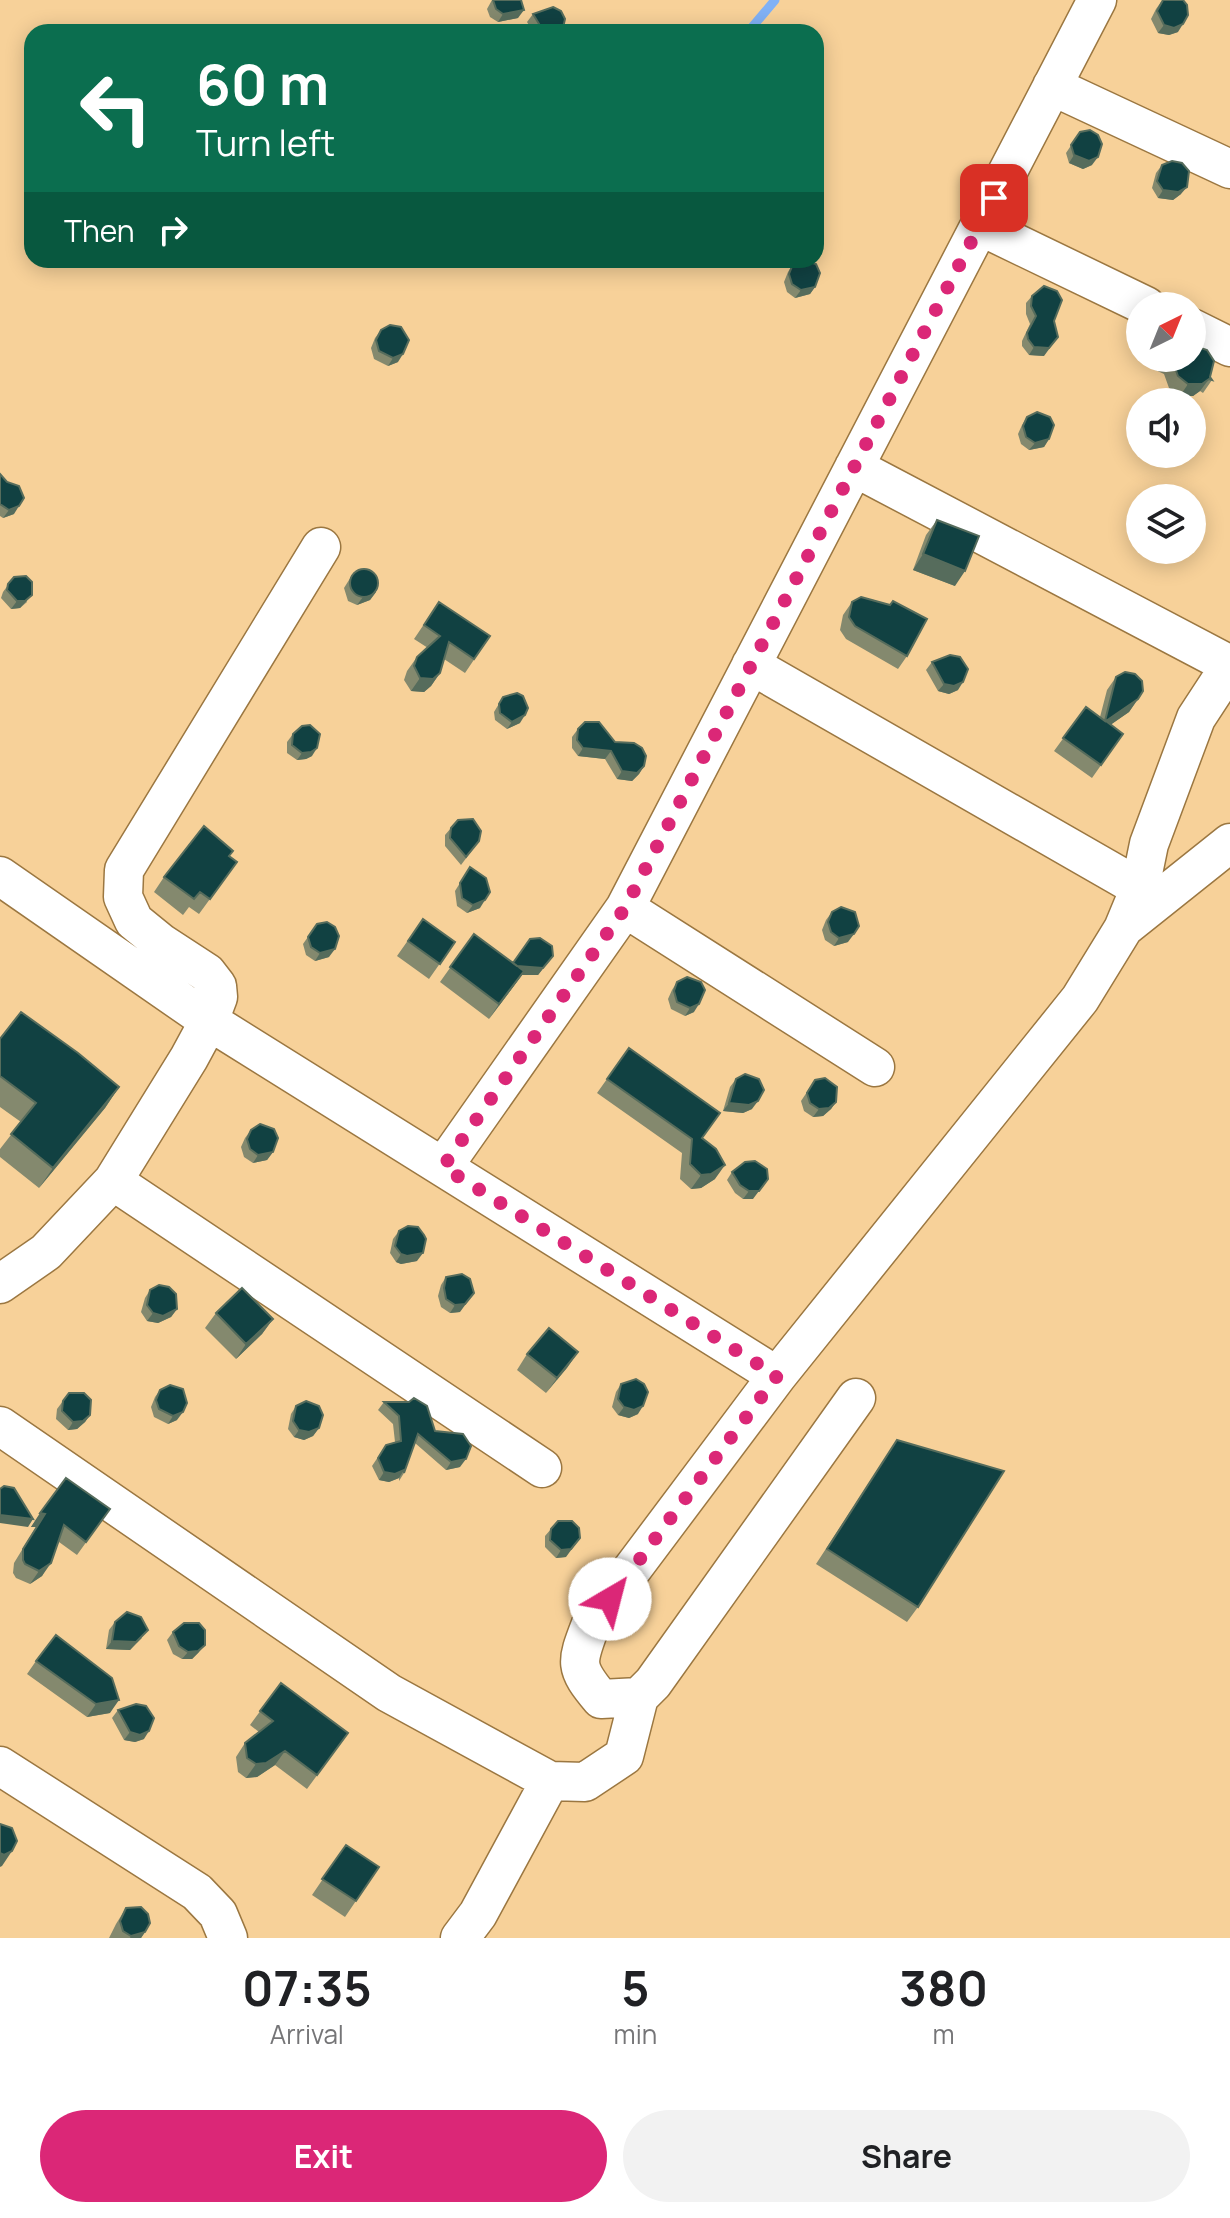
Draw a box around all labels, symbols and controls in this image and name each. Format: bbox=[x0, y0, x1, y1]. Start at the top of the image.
text: 60 m bbox=[196, 45, 329, 122]
icon: left bbox=[64, 56, 168, 160]
text: Turn left bbox=[196, 118, 335, 167]
pin bbox=[960, 164, 1028, 232]
icon: arrive bbox=[972, 176, 1016, 220]
icon: right bbox=[151, 208, 195, 252]
text: Then bbox=[64, 210, 135, 251]
north arrow bbox=[1126, 292, 1206, 372]
map controls bbox=[1126, 292, 1206, 564]
button: sound bbox=[1126, 388, 1206, 468]
button: layers bbox=[1126, 484, 1206, 564]
position arrow bbox=[568, 1557, 652, 1641]
text: 07:35 bbox=[242, 1955, 372, 2020]
text: 5 bbox=[621, 1955, 649, 2020]
text: 380 bbox=[899, 1955, 988, 2020]
text: Arrival bbox=[270, 2016, 344, 2052]
text: min bbox=[614, 2016, 657, 2052]
text: m bbox=[933, 2016, 955, 2052]
button: Exit bbox=[40, 2110, 607, 2202]
button: Share bbox=[623, 2110, 1190, 2202]

